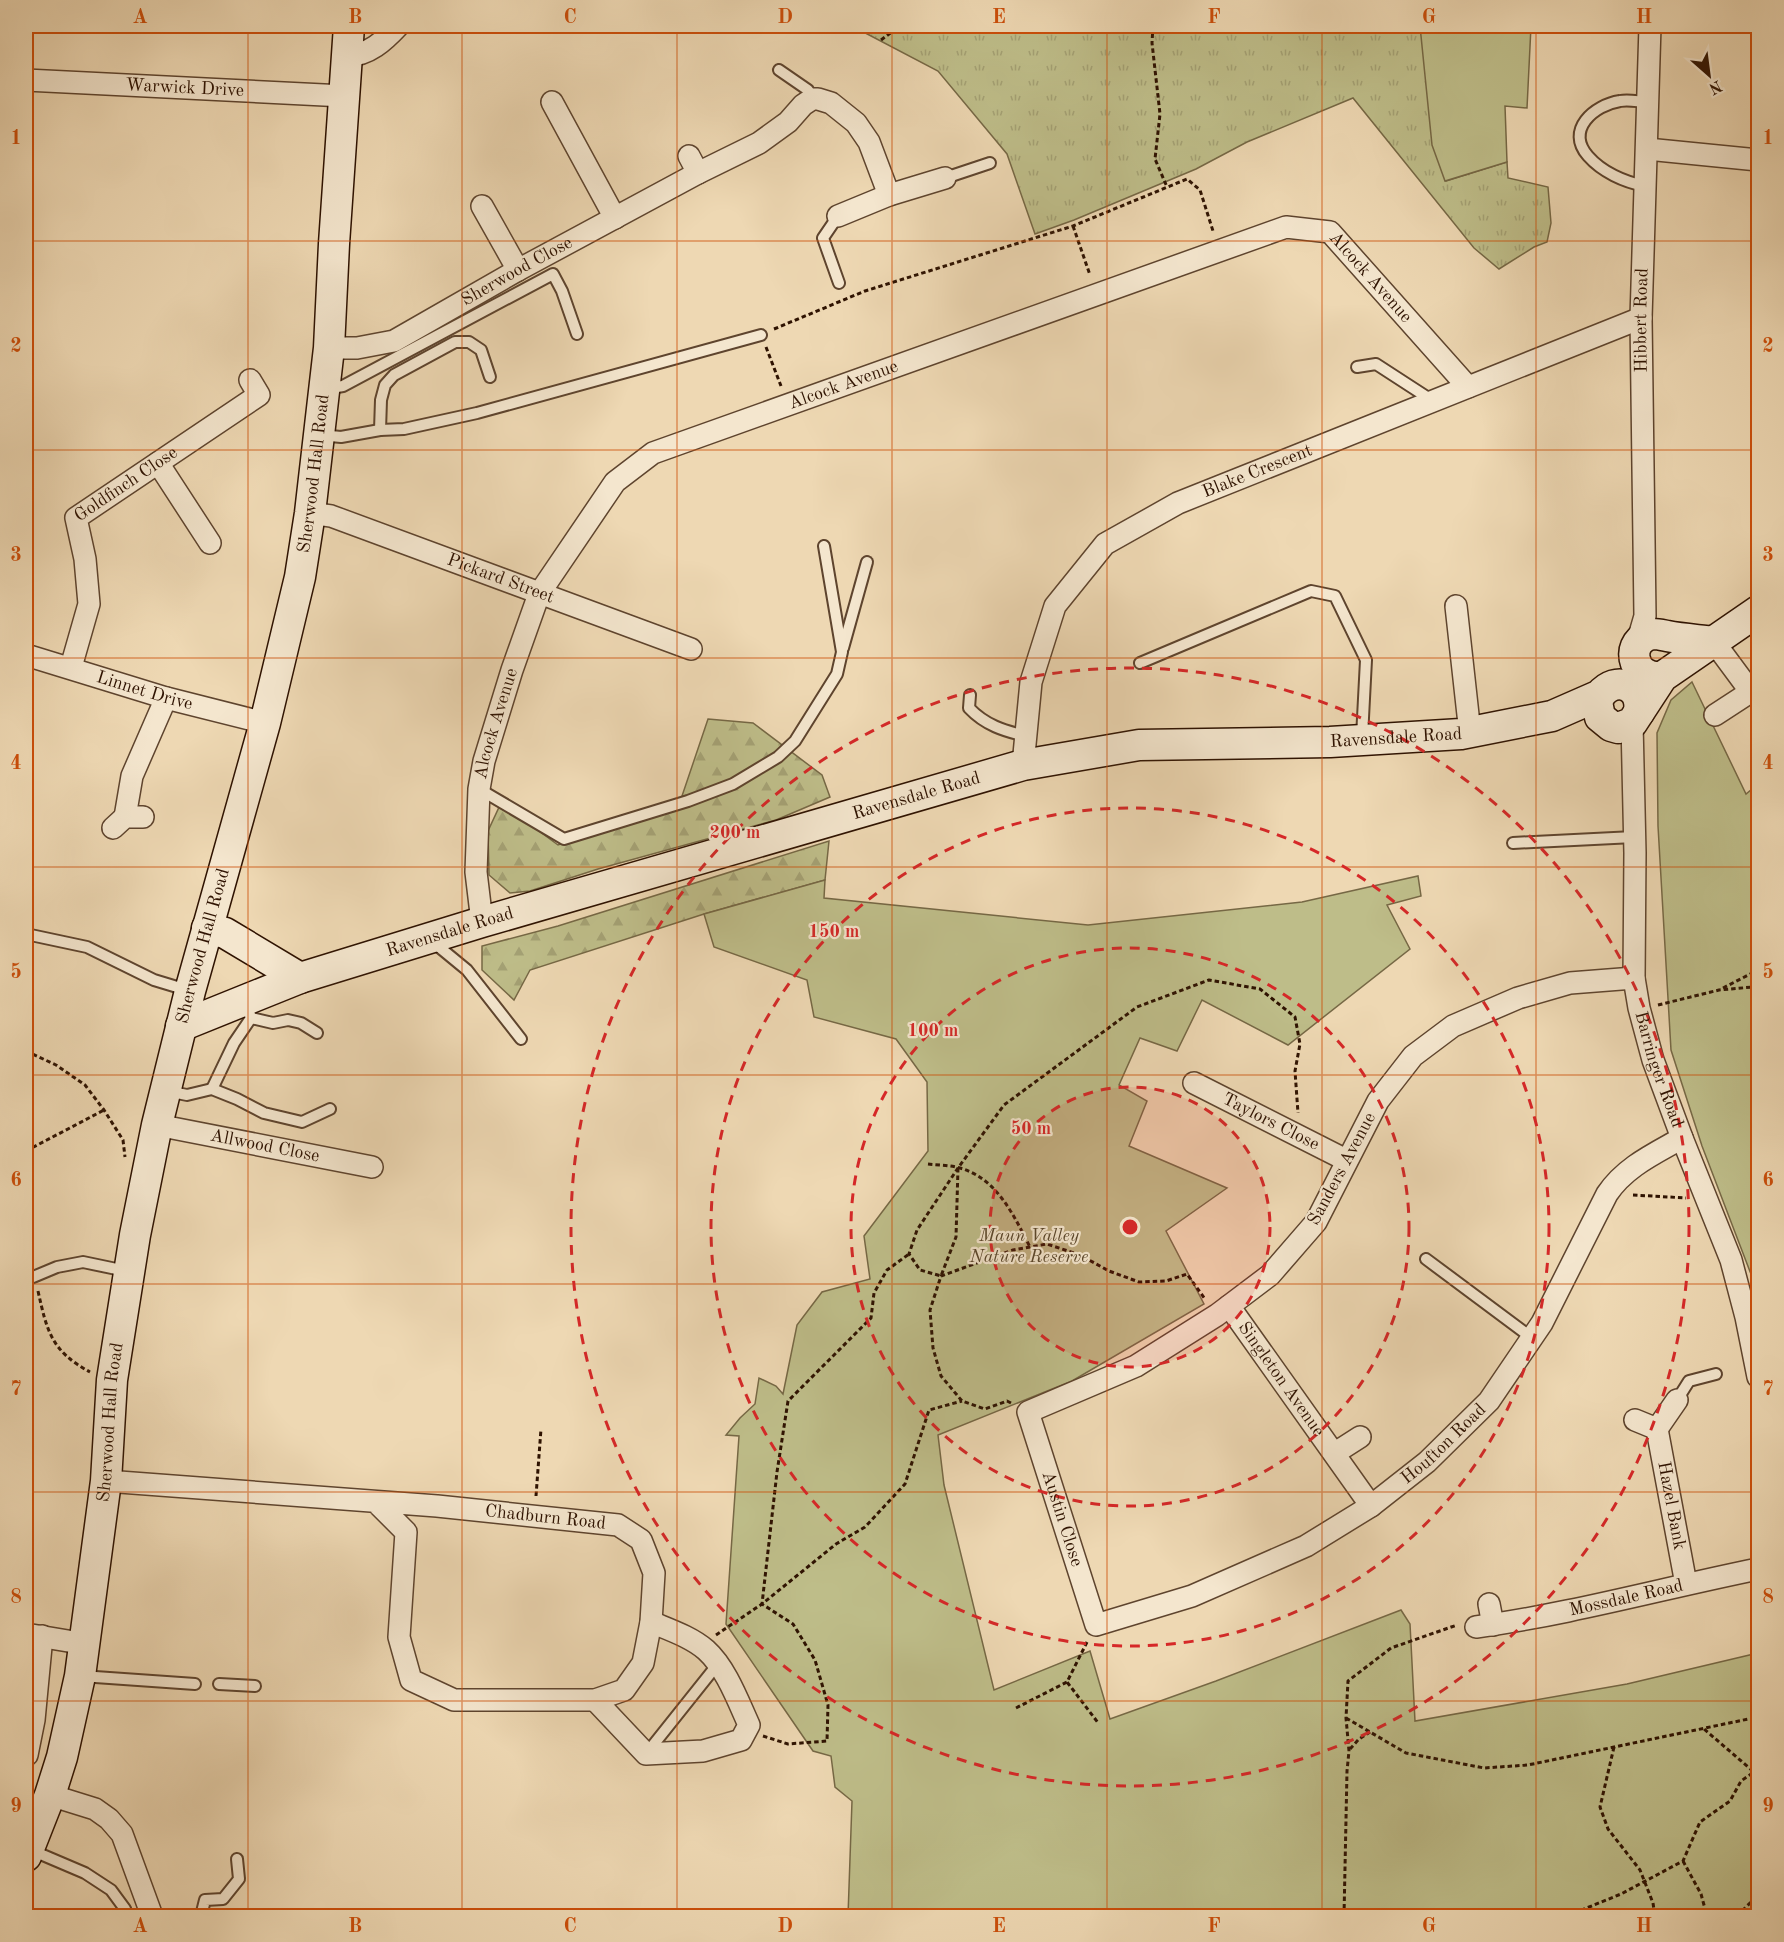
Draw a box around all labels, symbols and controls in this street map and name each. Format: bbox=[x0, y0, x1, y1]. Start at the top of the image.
text: A bbox=[132, 8, 148, 28]
text: B bbox=[348, 8, 362, 28]
text: C bbox=[563, 8, 577, 28]
text: D bbox=[777, 8, 793, 28]
text: E bbox=[992, 8, 1006, 28]
text: F bbox=[1207, 8, 1221, 28]
text: G bbox=[1422, 8, 1436, 28]
text: H bbox=[1636, 8, 1652, 28]
north arrow bbox=[1679, 45, 1739, 105]
street label: Warwick Drive bbox=[125, 76, 244, 100]
text: N bbox=[1705, 77, 1724, 97]
text: 1 bbox=[10, 129, 22, 149]
text: 1 bbox=[1762, 129, 1774, 149]
street label: Alcock Avenue bbox=[1325, 228, 1415, 326]
street label: Sherwood Close bbox=[458, 233, 576, 309]
street label: Hibbert Road bbox=[1632, 268, 1652, 373]
text: 2 bbox=[10, 337, 22, 357]
text: 2 bbox=[1762, 337, 1774, 357]
street label: Alcock Avenue bbox=[786, 357, 901, 413]
street label: Sherwood Hall Road bbox=[295, 393, 333, 554]
street label: Blake Crescent bbox=[1200, 441, 1315, 501]
street label: Goldfinch Close bbox=[71, 443, 181, 525]
text: 3 bbox=[10, 546, 22, 566]
text: 3 bbox=[1762, 546, 1774, 566]
street label: Pickard Street bbox=[445, 551, 557, 607]
street label: Alcock Avenue bbox=[472, 666, 521, 781]
street label: Linnet Drive bbox=[94, 668, 195, 713]
street label: Ravensdale Road bbox=[1329, 725, 1463, 751]
text: 4 bbox=[10, 754, 22, 774]
text: 4 bbox=[1762, 754, 1774, 774]
street label: Ravensdale Road bbox=[850, 769, 982, 823]
text: 200 m bbox=[710, 824, 760, 842]
street label: Sherwood Hall Road bbox=[173, 866, 233, 1026]
street label: Ravensdale Road bbox=[384, 904, 516, 960]
text: 150 m bbox=[809, 923, 859, 941]
text: 5 bbox=[10, 962, 22, 983]
text: 5 bbox=[1762, 962, 1774, 983]
street label: Barringer Road bbox=[1631, 1009, 1686, 1130]
text: 100 m bbox=[908, 1022, 958, 1040]
street label: Taylors Close bbox=[1219, 1090, 1322, 1154]
street label: Sanders Avenue bbox=[1305, 1110, 1379, 1228]
text: 50 m bbox=[1011, 1120, 1051, 1138]
street label: Allwood Close bbox=[209, 1127, 321, 1166]
text: 6 bbox=[10, 1171, 22, 1191]
text: 6 bbox=[1762, 1171, 1774, 1191]
centre of rings bbox=[1120, 1217, 1140, 1237]
park label: Maun Valley Nature Reserve bbox=[969, 1227, 1088, 1266]
street label: Singleton Avenue bbox=[1234, 1319, 1328, 1440]
street label: Sherwood Hall Road bbox=[94, 1341, 127, 1503]
text: 7 bbox=[10, 1380, 22, 1400]
text: 7 bbox=[1762, 1380, 1774, 1400]
street label: Houfton Road bbox=[1398, 1400, 1489, 1488]
street label: Hazel Bank bbox=[1654, 1460, 1688, 1551]
street label: Austin Close bbox=[1038, 1469, 1086, 1569]
street label: Chadburn Road bbox=[484, 1502, 607, 1533]
street label: Mossdale Road bbox=[1568, 1577, 1685, 1619]
text: 8 bbox=[10, 1588, 22, 1608]
text: 8 bbox=[1762, 1588, 1774, 1608]
text: 9 bbox=[10, 1797, 22, 1817]
text: 9 bbox=[1762, 1797, 1774, 1817]
text: A bbox=[132, 1917, 148, 1937]
text: B bbox=[348, 1917, 362, 1937]
text: C bbox=[563, 1917, 577, 1937]
text: D bbox=[777, 1917, 793, 1937]
text: E bbox=[992, 1917, 1006, 1937]
text: F bbox=[1207, 1917, 1221, 1937]
text: G bbox=[1422, 1917, 1436, 1937]
text: H bbox=[1636, 1917, 1652, 1937]

